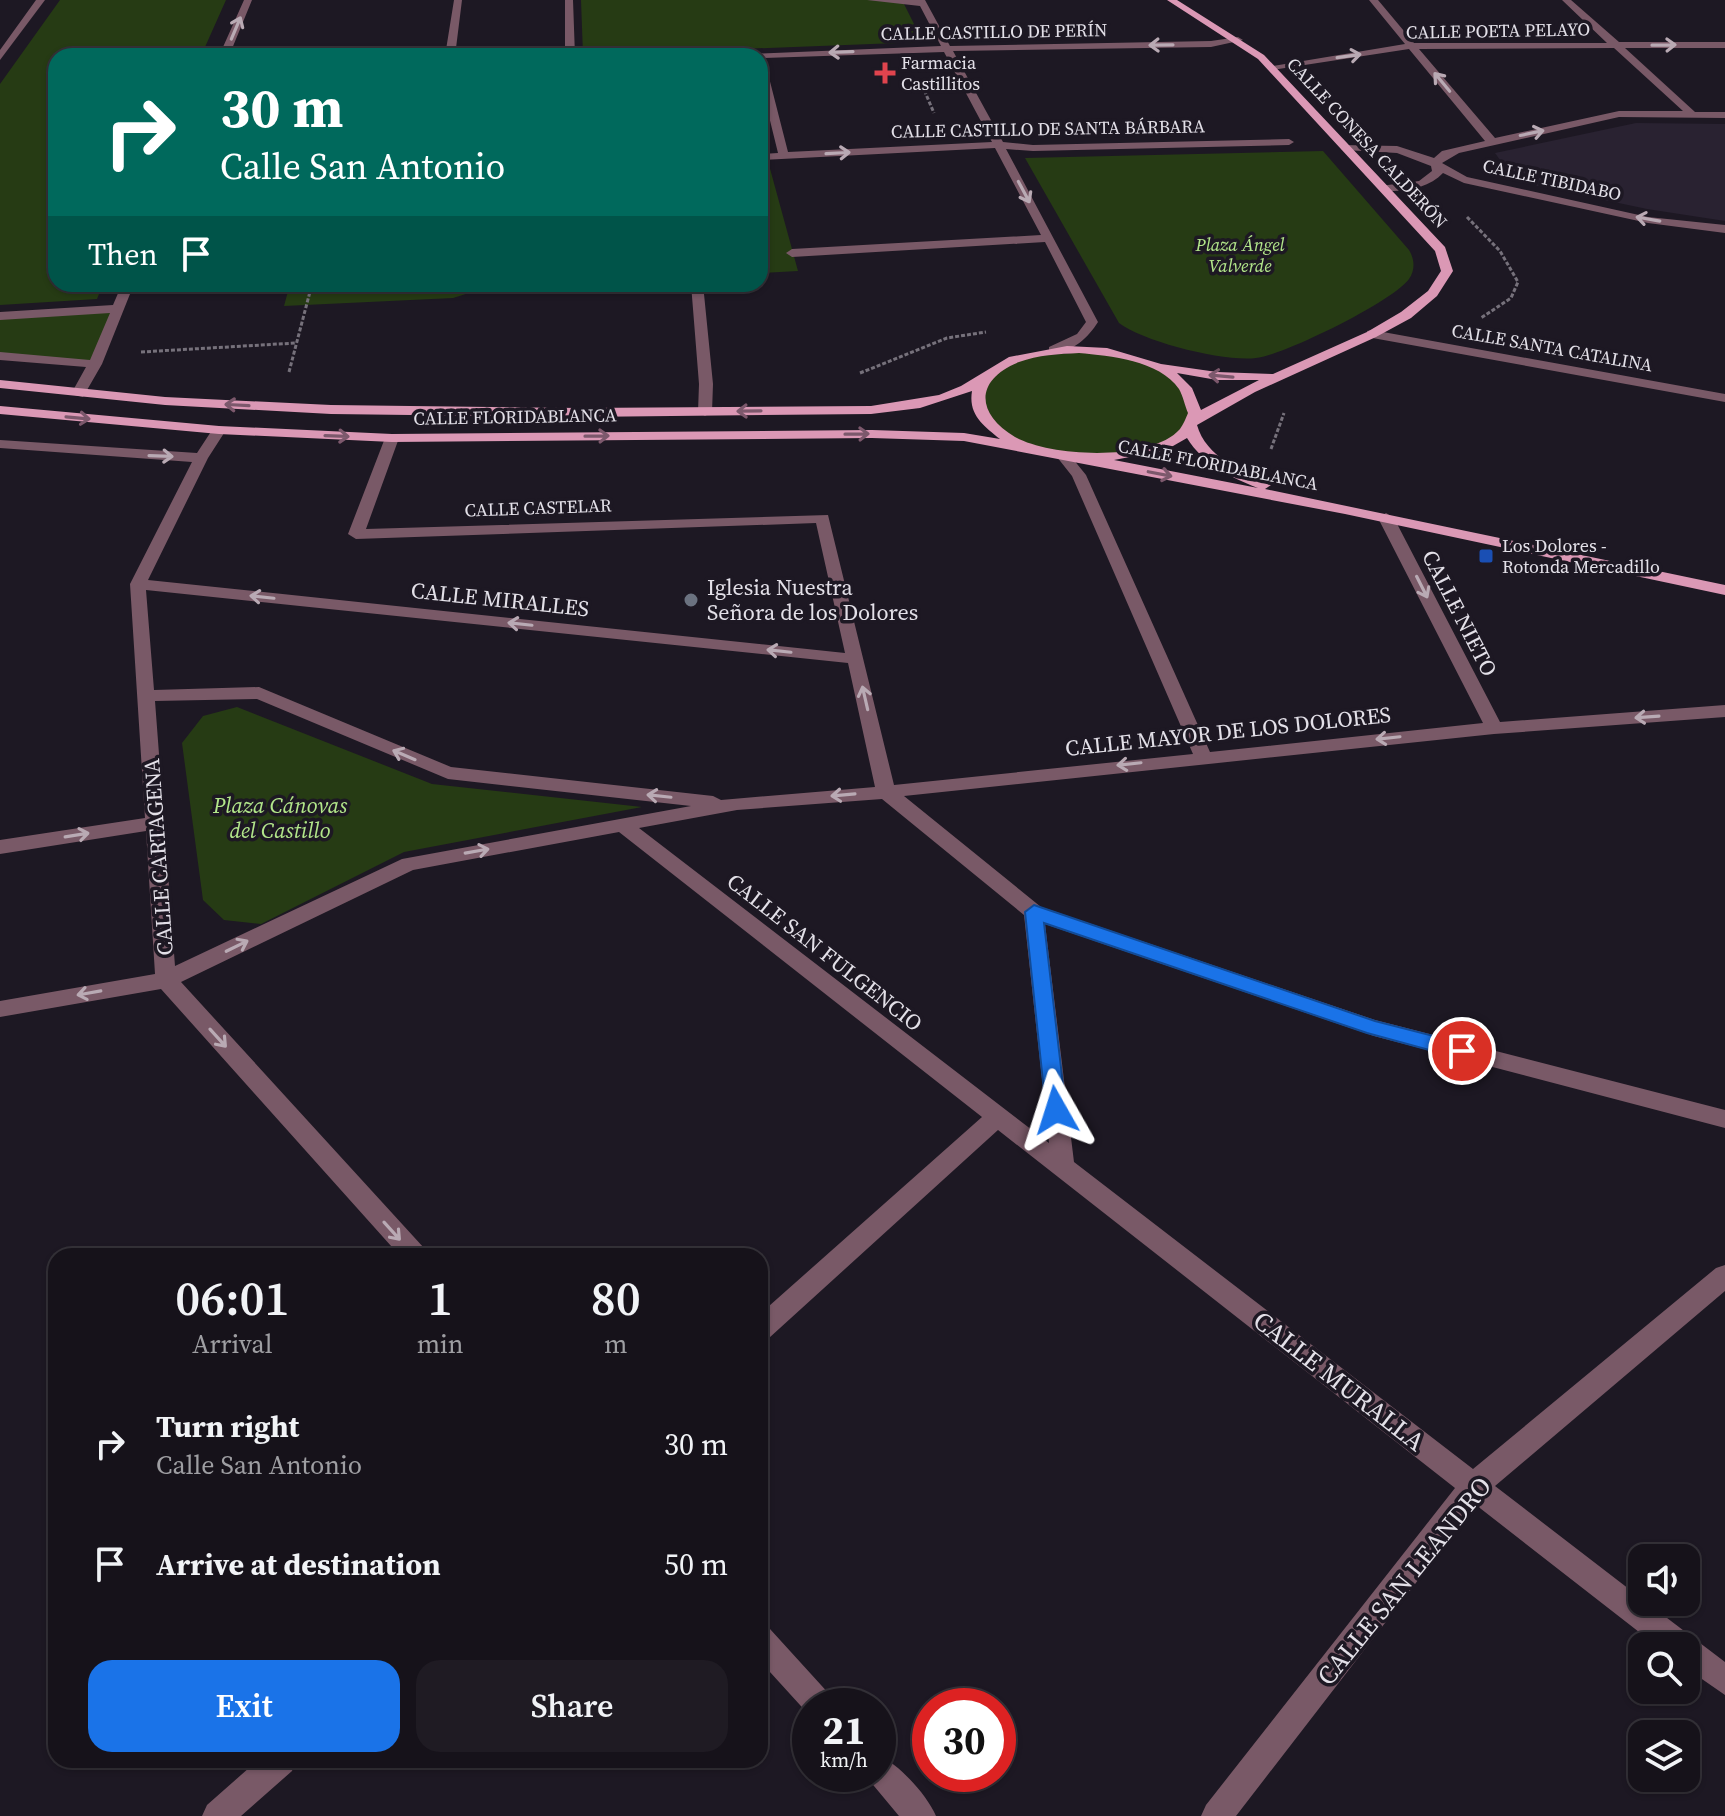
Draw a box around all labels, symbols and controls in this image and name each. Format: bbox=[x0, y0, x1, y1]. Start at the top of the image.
one-way arrow bbox=[230, 16, 244, 41]
street label: CALLE POETA PELAYO bbox=[1406, 16, 1590, 45]
street label: CALLE CASTILLO DE PERÍN bbox=[880, 17, 1108, 46]
one-way arrow bbox=[1148, 37, 1175, 53]
one-way arrow bbox=[1650, 37, 1677, 53]
one-way arrow bbox=[828, 45, 855, 60]
one-way arrow bbox=[1336, 47, 1361, 62]
place label: Farmacia Castillitos bbox=[901, 50, 980, 96]
street label: CALLE CONESA CALDERÓN bbox=[1281, 52, 1453, 234]
marker: Farmacia Castillitos bbox=[876, 64, 894, 82]
text: 30 m bbox=[220, 69, 343, 146]
one-way arrow bbox=[1433, 73, 1451, 93]
icon: right bbox=[88, 80, 192, 184]
street label: CALLE CASTILLO DE SANTA BÁRBARA bbox=[891, 113, 1205, 144]
one-way arrow bbox=[1519, 125, 1544, 140]
text: Calle San Antonio bbox=[220, 142, 505, 191]
one-way arrow bbox=[824, 145, 851, 160]
street label: CALLE TIBIDABO bbox=[1481, 153, 1624, 206]
one-way arrow bbox=[1017, 180, 1033, 204]
one-way arrow bbox=[1635, 211, 1661, 226]
icon: arrive bbox=[174, 232, 218, 276]
park label: Plaza Ángel Valverde bbox=[1195, 232, 1284, 278]
text: Then bbox=[88, 234, 158, 275]
street label: CALLE SANTA CATALINA bbox=[1450, 318, 1655, 378]
one-way arrow bbox=[1208, 368, 1235, 383]
one-way arrow bbox=[224, 398, 251, 413]
street label: CALLE FLORIDABLANCA bbox=[413, 402, 617, 431]
one-way arrow bbox=[736, 403, 763, 419]
one-way arrow bbox=[64, 411, 91, 426]
one-way arrow bbox=[843, 426, 870, 442]
one-way arrow bbox=[323, 429, 350, 444]
one-way arrow bbox=[583, 429, 610, 444]
street label: CALLE FLORIDABLANCA bbox=[1116, 433, 1320, 496]
one-way arrow bbox=[147, 449, 174, 464]
one-way arrow bbox=[1147, 467, 1172, 482]
street label: CALLE CASTELAR bbox=[464, 492, 612, 523]
place label: Los Dolores - Rotonda Mercadillo bbox=[1502, 533, 1660, 579]
street label: CALLE NIETO bbox=[1415, 545, 1505, 681]
marker: Los Dolores - Rotonda Mercadillo bbox=[1477, 547, 1495, 565]
place label: Iglesia Nuestra Señora de los Dolores bbox=[707, 572, 918, 627]
street label: CALLE MIRALLES bbox=[409, 575, 591, 623]
one-way arrow bbox=[1415, 575, 1431, 599]
one-way arrow bbox=[249, 589, 276, 604]
marker: Iglesia Nuestra Señora de los Dolores bbox=[682, 591, 700, 609]
one-way arrow bbox=[507, 616, 534, 631]
one-way arrow bbox=[766, 643, 793, 658]
one-way arrow bbox=[857, 685, 872, 711]
street label: CALLE MAYOR DE LOS DOLORES bbox=[1064, 699, 1392, 763]
one-way arrow bbox=[1634, 710, 1661, 725]
one-way arrow bbox=[1375, 731, 1402, 746]
one-way arrow bbox=[392, 746, 417, 761]
street label: CALLE CARTAGENA bbox=[136, 757, 180, 957]
one-way arrow bbox=[1117, 757, 1143, 772]
one-way arrow bbox=[830, 788, 857, 803]
one-way arrow bbox=[646, 789, 673, 804]
park label: Plaza Cánovas del Castillo bbox=[212, 790, 347, 845]
one-way arrow bbox=[64, 827, 89, 842]
one-way arrow bbox=[464, 843, 489, 858]
street label: CALLE SAN FULGENCIO bbox=[721, 866, 929, 1038]
one-way arrow bbox=[224, 938, 248, 953]
one-way arrow bbox=[77, 987, 103, 1002]
pin bbox=[1428, 1017, 1496, 1085]
one-way arrow bbox=[209, 1028, 228, 1048]
icon: arrive bbox=[1440, 1029, 1484, 1073]
position arrow bbox=[1014, 1068, 1098, 1152]
one-way arrow bbox=[383, 1221, 401, 1241]
text: 06:01 bbox=[175, 1265, 289, 1331]
text: 1 bbox=[428, 1265, 453, 1331]
text: 80 bbox=[591, 1265, 641, 1331]
street label: CALLE MURALLA bbox=[1246, 1302, 1432, 1460]
text: Arrival bbox=[192, 1326, 273, 1362]
text: min bbox=[417, 1326, 464, 1362]
text: m bbox=[604, 1326, 628, 1362]
text: Turn right bbox=[156, 1406, 299, 1447]
icon: right bbox=[88, 1422, 132, 1466]
text: 30 m bbox=[664, 1424, 728, 1465]
text: Calle San Antonio bbox=[156, 1447, 362, 1483]
street label: CALLE SAN LEANDRO bbox=[1308, 1469, 1500, 1693]
icon: arrive bbox=[88, 1542, 132, 1586]
text: Arrive at destination bbox=[156, 1544, 441, 1585]
text: 50 m bbox=[664, 1544, 728, 1585]
map controls bbox=[1628, 1544, 1700, 1792]
button: sound bbox=[1628, 1544, 1700, 1616]
button: search bbox=[1628, 1632, 1700, 1704]
button: Exit bbox=[88, 1660, 400, 1752]
button: Share bbox=[416, 1660, 728, 1752]
speed limit sign: 30 bbox=[912, 1688, 1016, 1792]
text: 21 bbox=[822, 1703, 866, 1757]
button: layers bbox=[1628, 1720, 1700, 1792]
text: km/h bbox=[820, 1746, 868, 1774]

